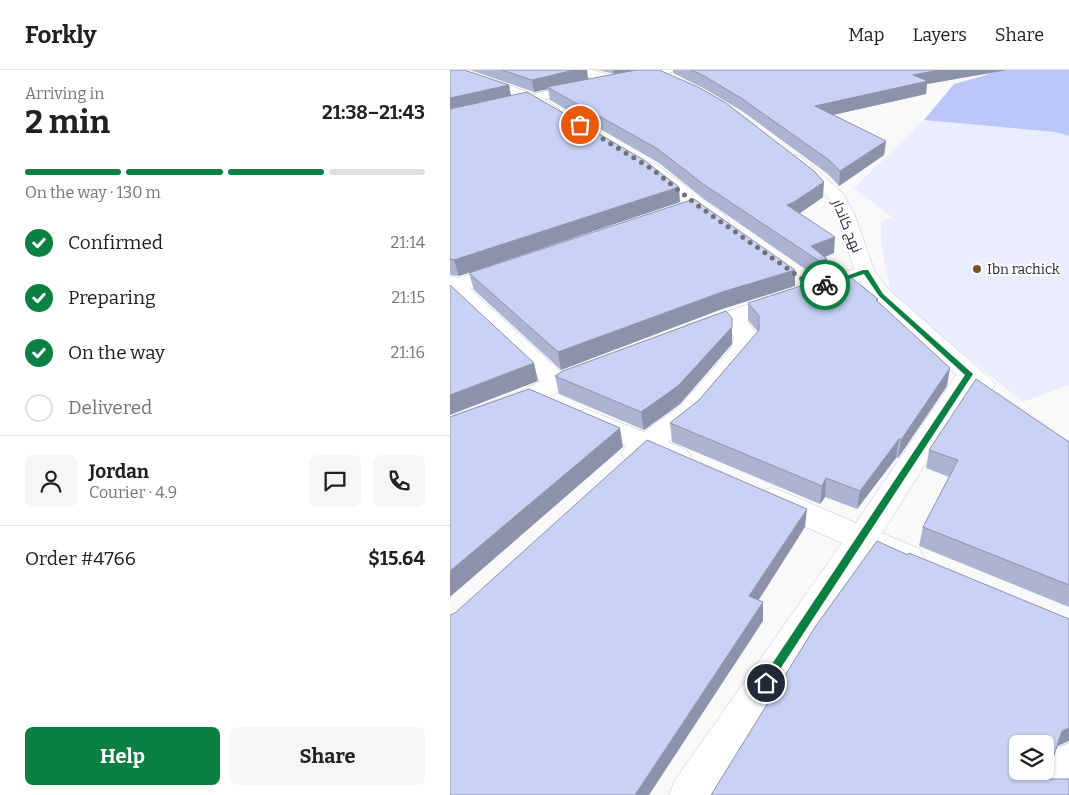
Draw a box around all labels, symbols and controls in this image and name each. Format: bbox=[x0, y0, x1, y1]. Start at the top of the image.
text: Forkly bbox=[25, 21, 97, 49]
text: Map bbox=[848, 24, 884, 46]
text: Layers bbox=[912, 24, 967, 46]
text: Share bbox=[995, 24, 1044, 46]
text: Arriving in bbox=[25, 84, 104, 103]
text: 21:38–21:43 bbox=[322, 101, 425, 124]
text: 2 min bbox=[25, 103, 110, 141]
pin bbox=[559, 104, 601, 146]
icon: bag bbox=[566, 111, 594, 139]
text: On the way · 130 m bbox=[25, 183, 161, 202]
street label: نهج كاندار bbox=[828, 196, 865, 255]
icon: check bbox=[25, 229, 53, 257]
text: Confirmed bbox=[68, 231, 163, 254]
text: 21:14 bbox=[391, 233, 425, 252]
courier bbox=[800, 260, 850, 310]
place label: Ibn rachick bbox=[987, 261, 1060, 278]
marker: Ibn rachick bbox=[971, 263, 983, 275]
icon: bike bbox=[811, 271, 839, 299]
icon: check bbox=[25, 284, 53, 312]
text: Preparing bbox=[68, 286, 156, 309]
text: 21:15 bbox=[391, 288, 425, 307]
icon: check bbox=[25, 339, 53, 367]
text: On the way bbox=[68, 341, 165, 364]
text: 21:16 bbox=[391, 343, 425, 362]
text: Delivered bbox=[68, 396, 152, 419]
button: person bbox=[25, 455, 77, 507]
button: chat bbox=[309, 455, 361, 507]
button: phone bbox=[373, 455, 425, 507]
text: Jordan bbox=[89, 460, 149, 483]
text: Courier · 4.9 bbox=[89, 483, 177, 502]
text: Order #4766 bbox=[25, 547, 136, 570]
text: $15.64 bbox=[368, 547, 425, 570]
pin bbox=[745, 662, 787, 704]
icon: home bbox=[752, 669, 780, 697]
button: Help bbox=[25, 727, 220, 785]
button: Share bbox=[230, 727, 425, 785]
map controls bbox=[1009, 735, 1054, 780]
button: layers bbox=[1009, 735, 1054, 780]

